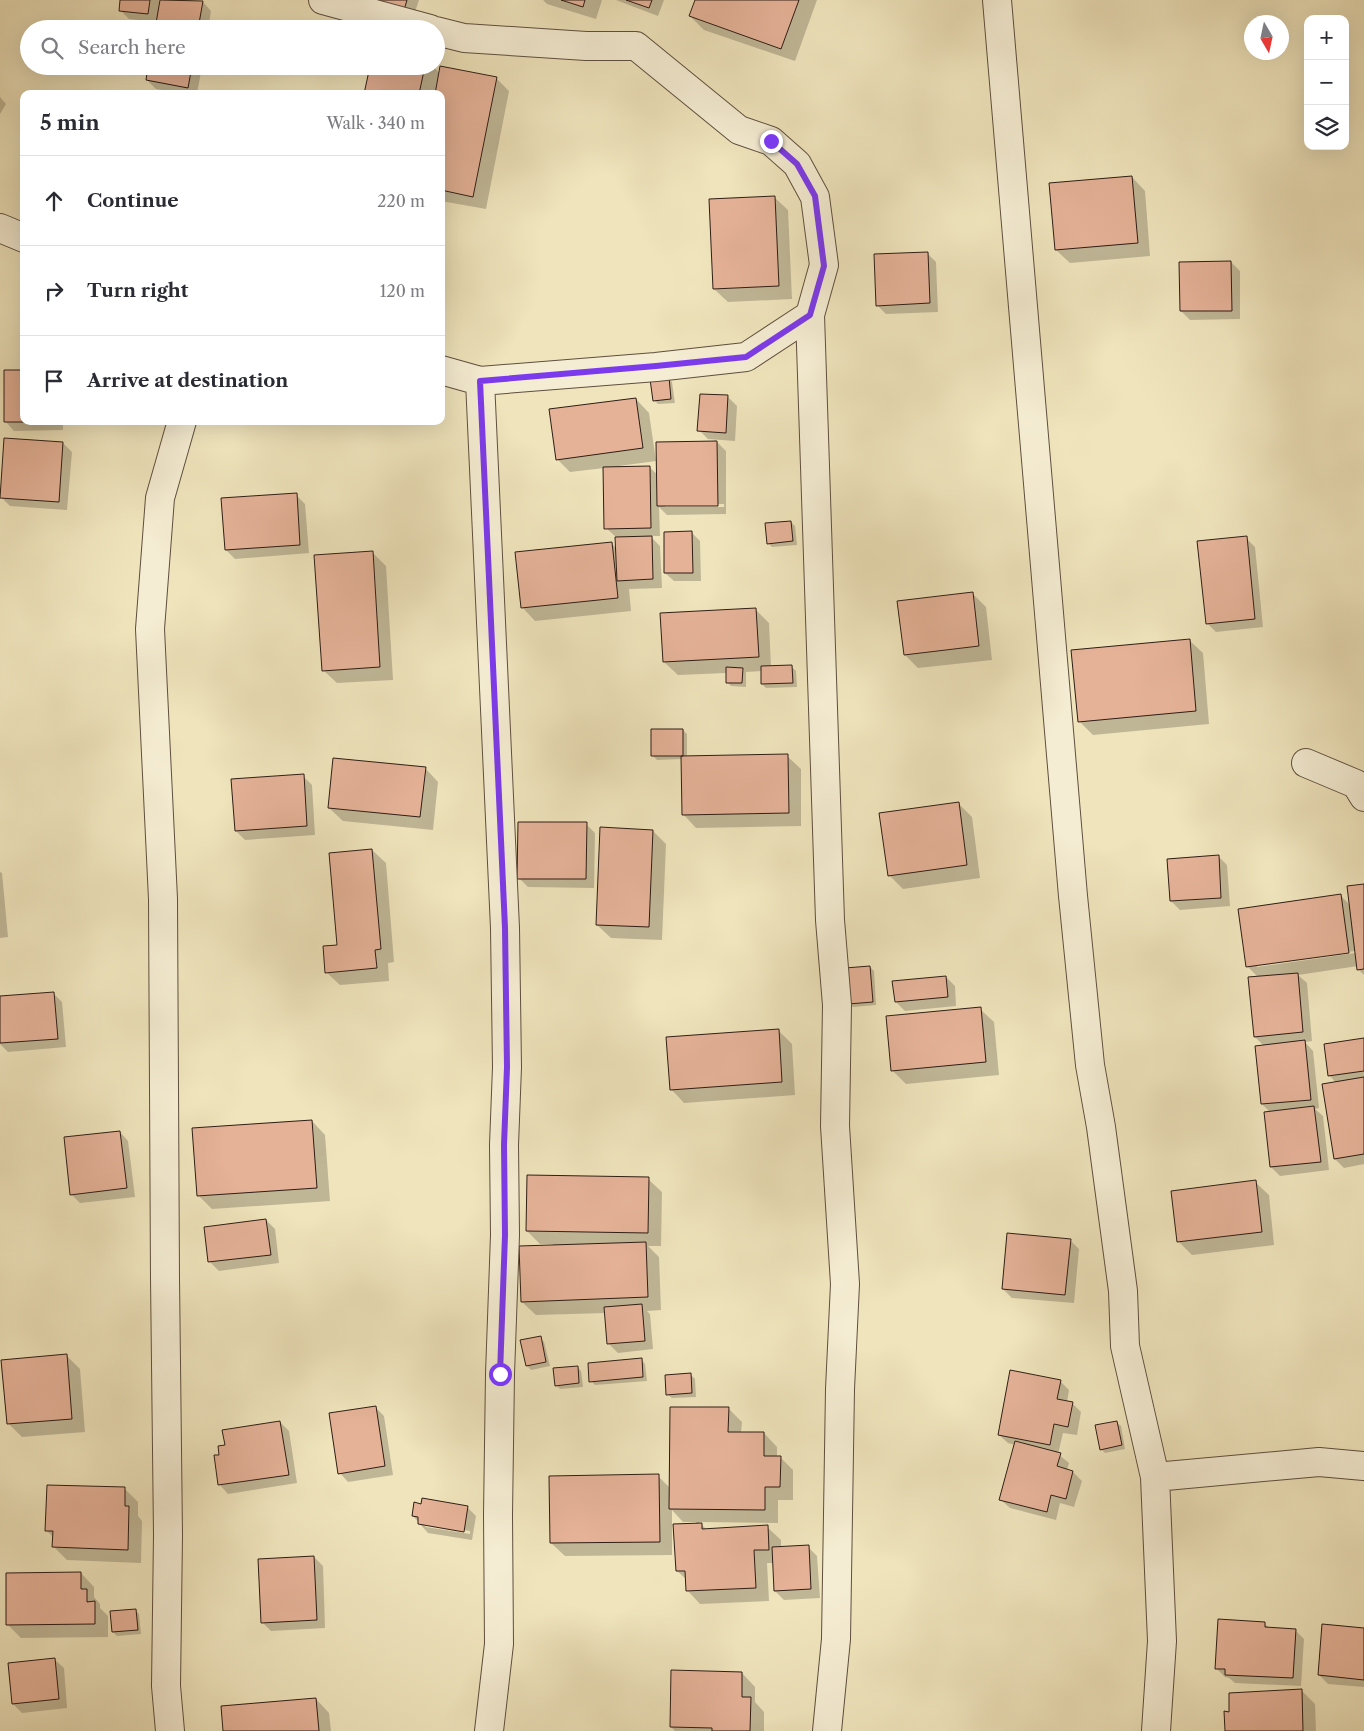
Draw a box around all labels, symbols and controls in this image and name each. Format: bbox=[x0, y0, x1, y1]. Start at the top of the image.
north arrow bbox=[1244, 15, 1289, 60]
map controls bbox=[1304, 15, 1349, 150]
button: + bbox=[1304, 15, 1349, 60]
search box bbox=[20, 20, 445, 75]
icon: search bbox=[38, 34, 66, 62]
text: Search here bbox=[78, 36, 186, 59]
button: − bbox=[1304, 60, 1349, 105]
button: layers bbox=[1304, 105, 1349, 150]
text: 5 min bbox=[40, 110, 100, 135]
text: Walk · 340 m bbox=[326, 113, 425, 133]
route end bbox=[760, 130, 783, 153]
icon: ahead bbox=[40, 187, 68, 215]
text: Continue bbox=[87, 189, 179, 212]
text: 220 m bbox=[377, 191, 425, 211]
icon: right bbox=[40, 277, 68, 305]
text: Turn right bbox=[87, 279, 188, 302]
text: 120 m bbox=[380, 281, 425, 301]
icon: arrive bbox=[40, 367, 68, 395]
text: Arrive at destination bbox=[87, 369, 288, 392]
route start bbox=[489, 1363, 512, 1386]

